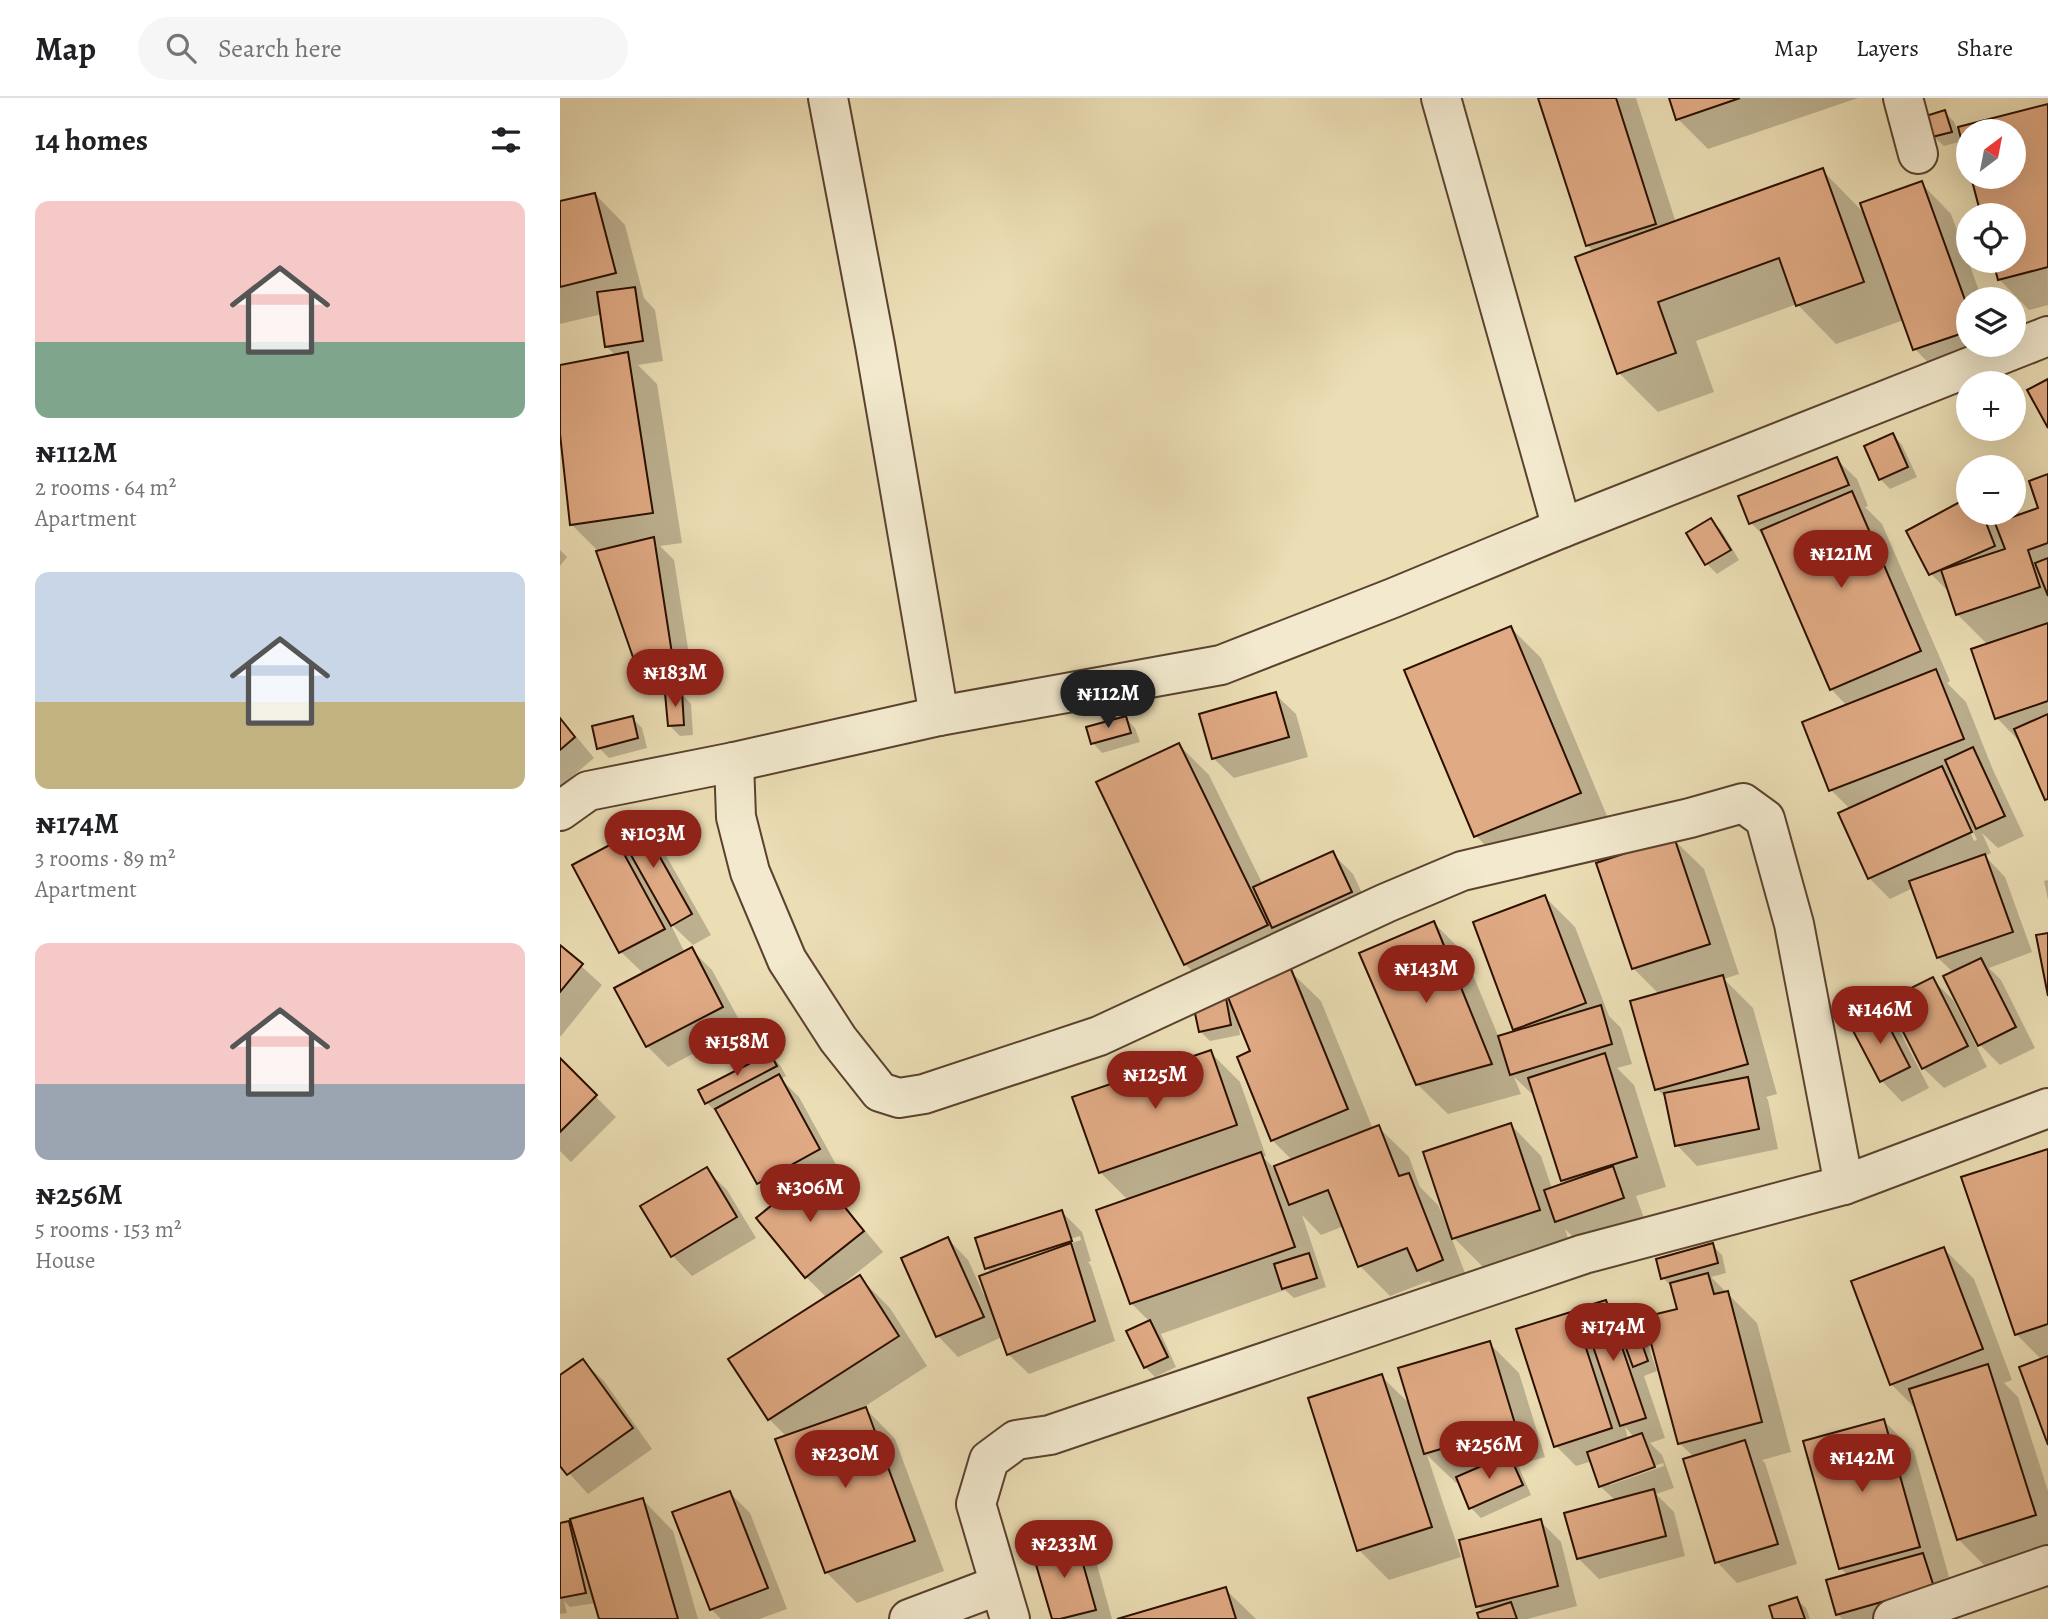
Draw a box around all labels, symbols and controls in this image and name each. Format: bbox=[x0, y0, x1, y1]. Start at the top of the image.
search box bbox=[138, 17, 628, 80]
text: Map bbox=[35, 26, 96, 71]
icon: search bbox=[162, 29, 200, 67]
text: Search here bbox=[218, 31, 342, 66]
text: Map bbox=[1774, 32, 1818, 64]
text: Layers bbox=[1856, 32, 1919, 64]
text: Share bbox=[1957, 32, 2013, 64]
north arrow bbox=[1956, 119, 2026, 189]
map controls bbox=[1956, 119, 2026, 525]
text: 14 homes bbox=[35, 120, 148, 160]
icon: filters bbox=[487, 121, 525, 159]
button: locate bbox=[1956, 203, 2026, 273]
icon: home bbox=[217, 247, 343, 373]
button: layers bbox=[1956, 287, 2026, 357]
button: + bbox=[1956, 371, 2026, 441]
text: ₦112M bbox=[35, 432, 117, 472]
button: − bbox=[1956, 455, 2026, 525]
text: 2 rooms · 64 m² bbox=[35, 472, 176, 503]
text: Apartment bbox=[35, 503, 137, 534]
pin: ₦121M bbox=[1792, 531, 1890, 590]
text: ₦121M bbox=[1809, 537, 1873, 568]
icon: home bbox=[217, 618, 343, 744]
pin: ₦183M bbox=[626, 650, 724, 709]
text: ₦183M bbox=[643, 656, 707, 687]
pin: ₦112M bbox=[1059, 670, 1157, 730]
text: ₦112M bbox=[1076, 677, 1140, 708]
text: ₦174M bbox=[35, 803, 119, 843]
pin: ₦103M bbox=[604, 810, 702, 870]
text: ₦103M bbox=[620, 817, 686, 848]
text: 3 rooms · 89 m² bbox=[35, 843, 176, 874]
text: Apartment bbox=[35, 874, 137, 905]
pin: ₦143M bbox=[1377, 946, 1475, 1005]
text: ₦143M bbox=[1394, 952, 1458, 983]
pin: ₦146M bbox=[1831, 986, 1929, 1046]
icon: home bbox=[217, 989, 343, 1115]
text: ₦146M bbox=[1847, 993, 1913, 1024]
pin: ₦158M bbox=[688, 1018, 786, 1078]
text: ₦158M bbox=[705, 1025, 769, 1056]
pin: ₦125M bbox=[1106, 1052, 1204, 1111]
text: ₦125M bbox=[1123, 1058, 1187, 1089]
pin: ₦306M bbox=[761, 1164, 859, 1224]
text: ₦306M bbox=[776, 1171, 844, 1202]
text: ₦256M bbox=[35, 1174, 123, 1214]
text: 5 rooms · 153 m² bbox=[35, 1214, 182, 1245]
text: House bbox=[35, 1245, 95, 1276]
pin: ₦174M bbox=[1564, 1304, 1662, 1363]
text: ₦174M bbox=[1581, 1310, 1645, 1341]
pin: ₦256M bbox=[1440, 1422, 1538, 1481]
text: ₦256M bbox=[1455, 1428, 1523, 1459]
pin: ₦230M bbox=[796, 1430, 894, 1490]
pin: ₦142M bbox=[1813, 1434, 1911, 1494]
text: ₦230M bbox=[811, 1437, 879, 1468]
text: ₦142M bbox=[1829, 1441, 1895, 1472]
pin: ₦233M bbox=[1015, 1520, 1113, 1580]
text: ₦233M bbox=[1031, 1527, 1097, 1558]

